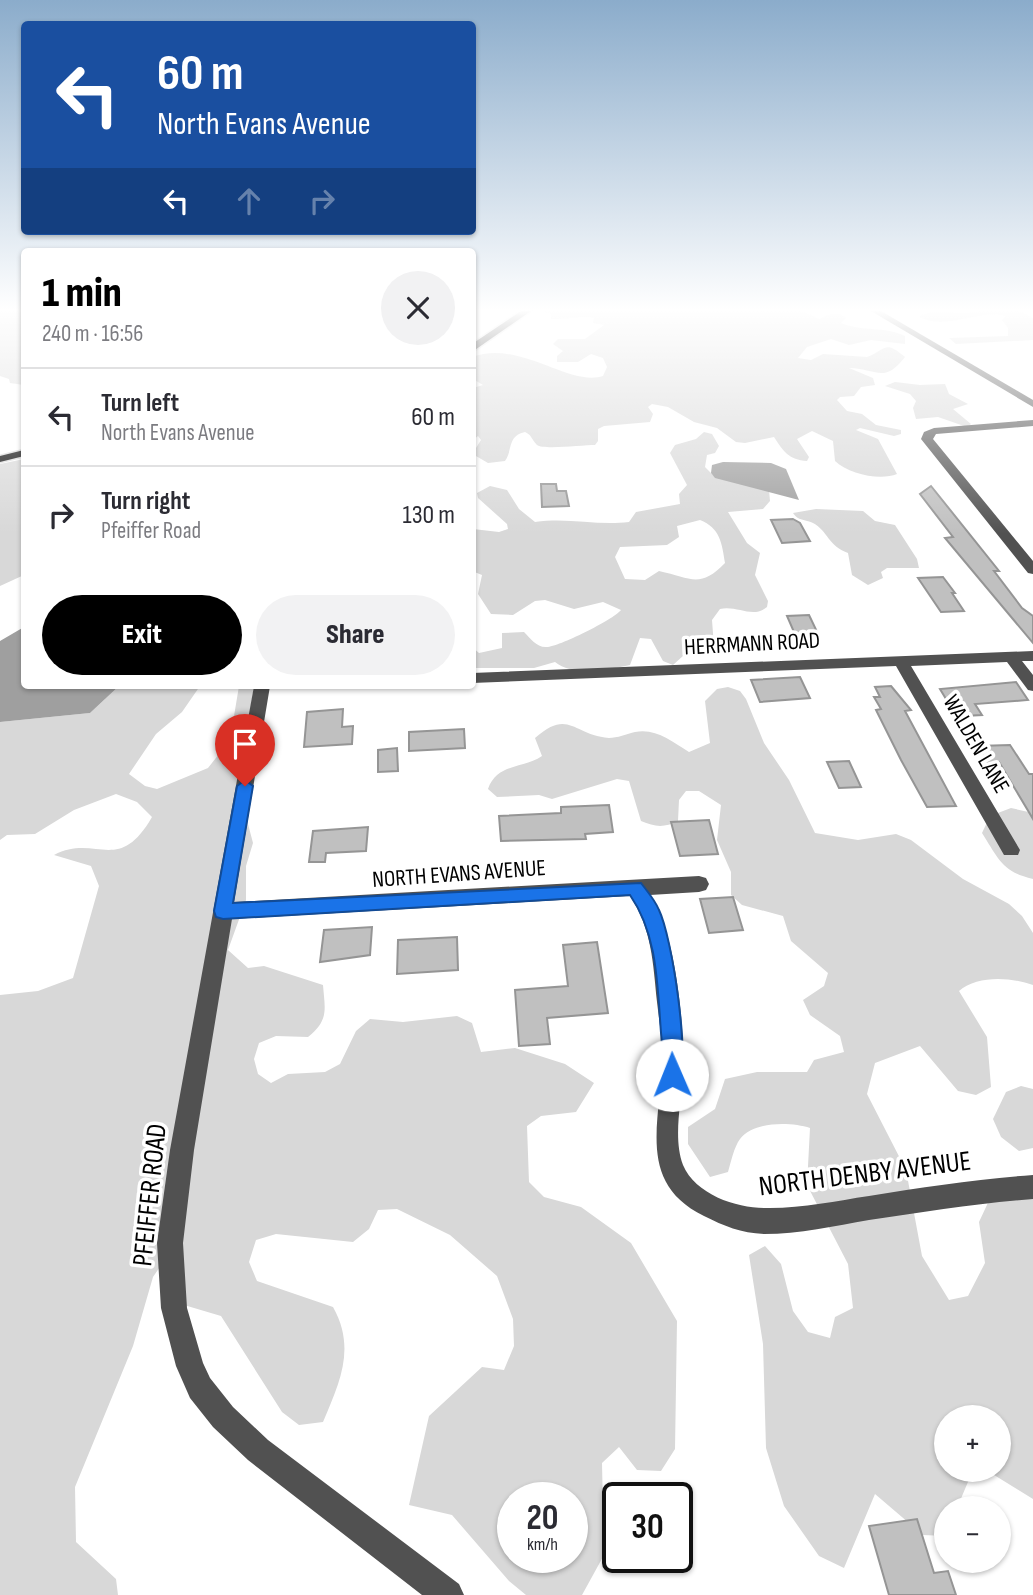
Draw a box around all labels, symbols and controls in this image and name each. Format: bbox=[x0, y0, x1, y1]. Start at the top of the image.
text: 60 m bbox=[157, 45, 244, 104]
icon: left bbox=[42, 49, 133, 140]
text: North Evans Avenue bbox=[157, 105, 371, 144]
icon: left bbox=[157, 182, 195, 220]
icon: ahead bbox=[230, 182, 268, 220]
icon: right bbox=[303, 182, 341, 220]
text: 1 min bbox=[42, 268, 122, 319]
button: close bbox=[381, 271, 455, 345]
text: 240 m · 16:56 bbox=[42, 320, 143, 348]
text: Turn left bbox=[101, 388, 179, 419]
icon: left bbox=[42, 398, 80, 436]
text: 60 m bbox=[411, 402, 455, 433]
text: North Evans Avenue bbox=[101, 419, 255, 447]
text: Turn right bbox=[101, 486, 190, 517]
icon: right bbox=[42, 496, 80, 534]
text: 130 m bbox=[403, 500, 455, 531]
text: Pfeiffer Road bbox=[101, 517, 201, 545]
button: Exit bbox=[42, 595, 242, 675]
button: Share bbox=[256, 595, 455, 675]
street label: HERRMANN ROAD bbox=[683, 626, 821, 662]
street label: WALDEN LANE bbox=[937, 690, 1015, 798]
pin bbox=[215, 714, 275, 786]
icon: arrive bbox=[226, 725, 264, 763]
street label: NORTH EVANS AVENUE bbox=[371, 854, 547, 894]
position arrow bbox=[635, 1038, 709, 1112]
street label: PFEIFFER ROAD bbox=[126, 1122, 174, 1268]
street label: NORTH DENBY AVENUE bbox=[757, 1145, 973, 1203]
map controls bbox=[934, 1405, 1011, 1573]
button: + bbox=[934, 1405, 1011, 1482]
speed limit sign: 30 bbox=[602, 1482, 693, 1573]
button: − bbox=[934, 1496, 1011, 1573]
text: 20 bbox=[527, 1497, 559, 1540]
text: km/h bbox=[527, 1534, 558, 1555]

